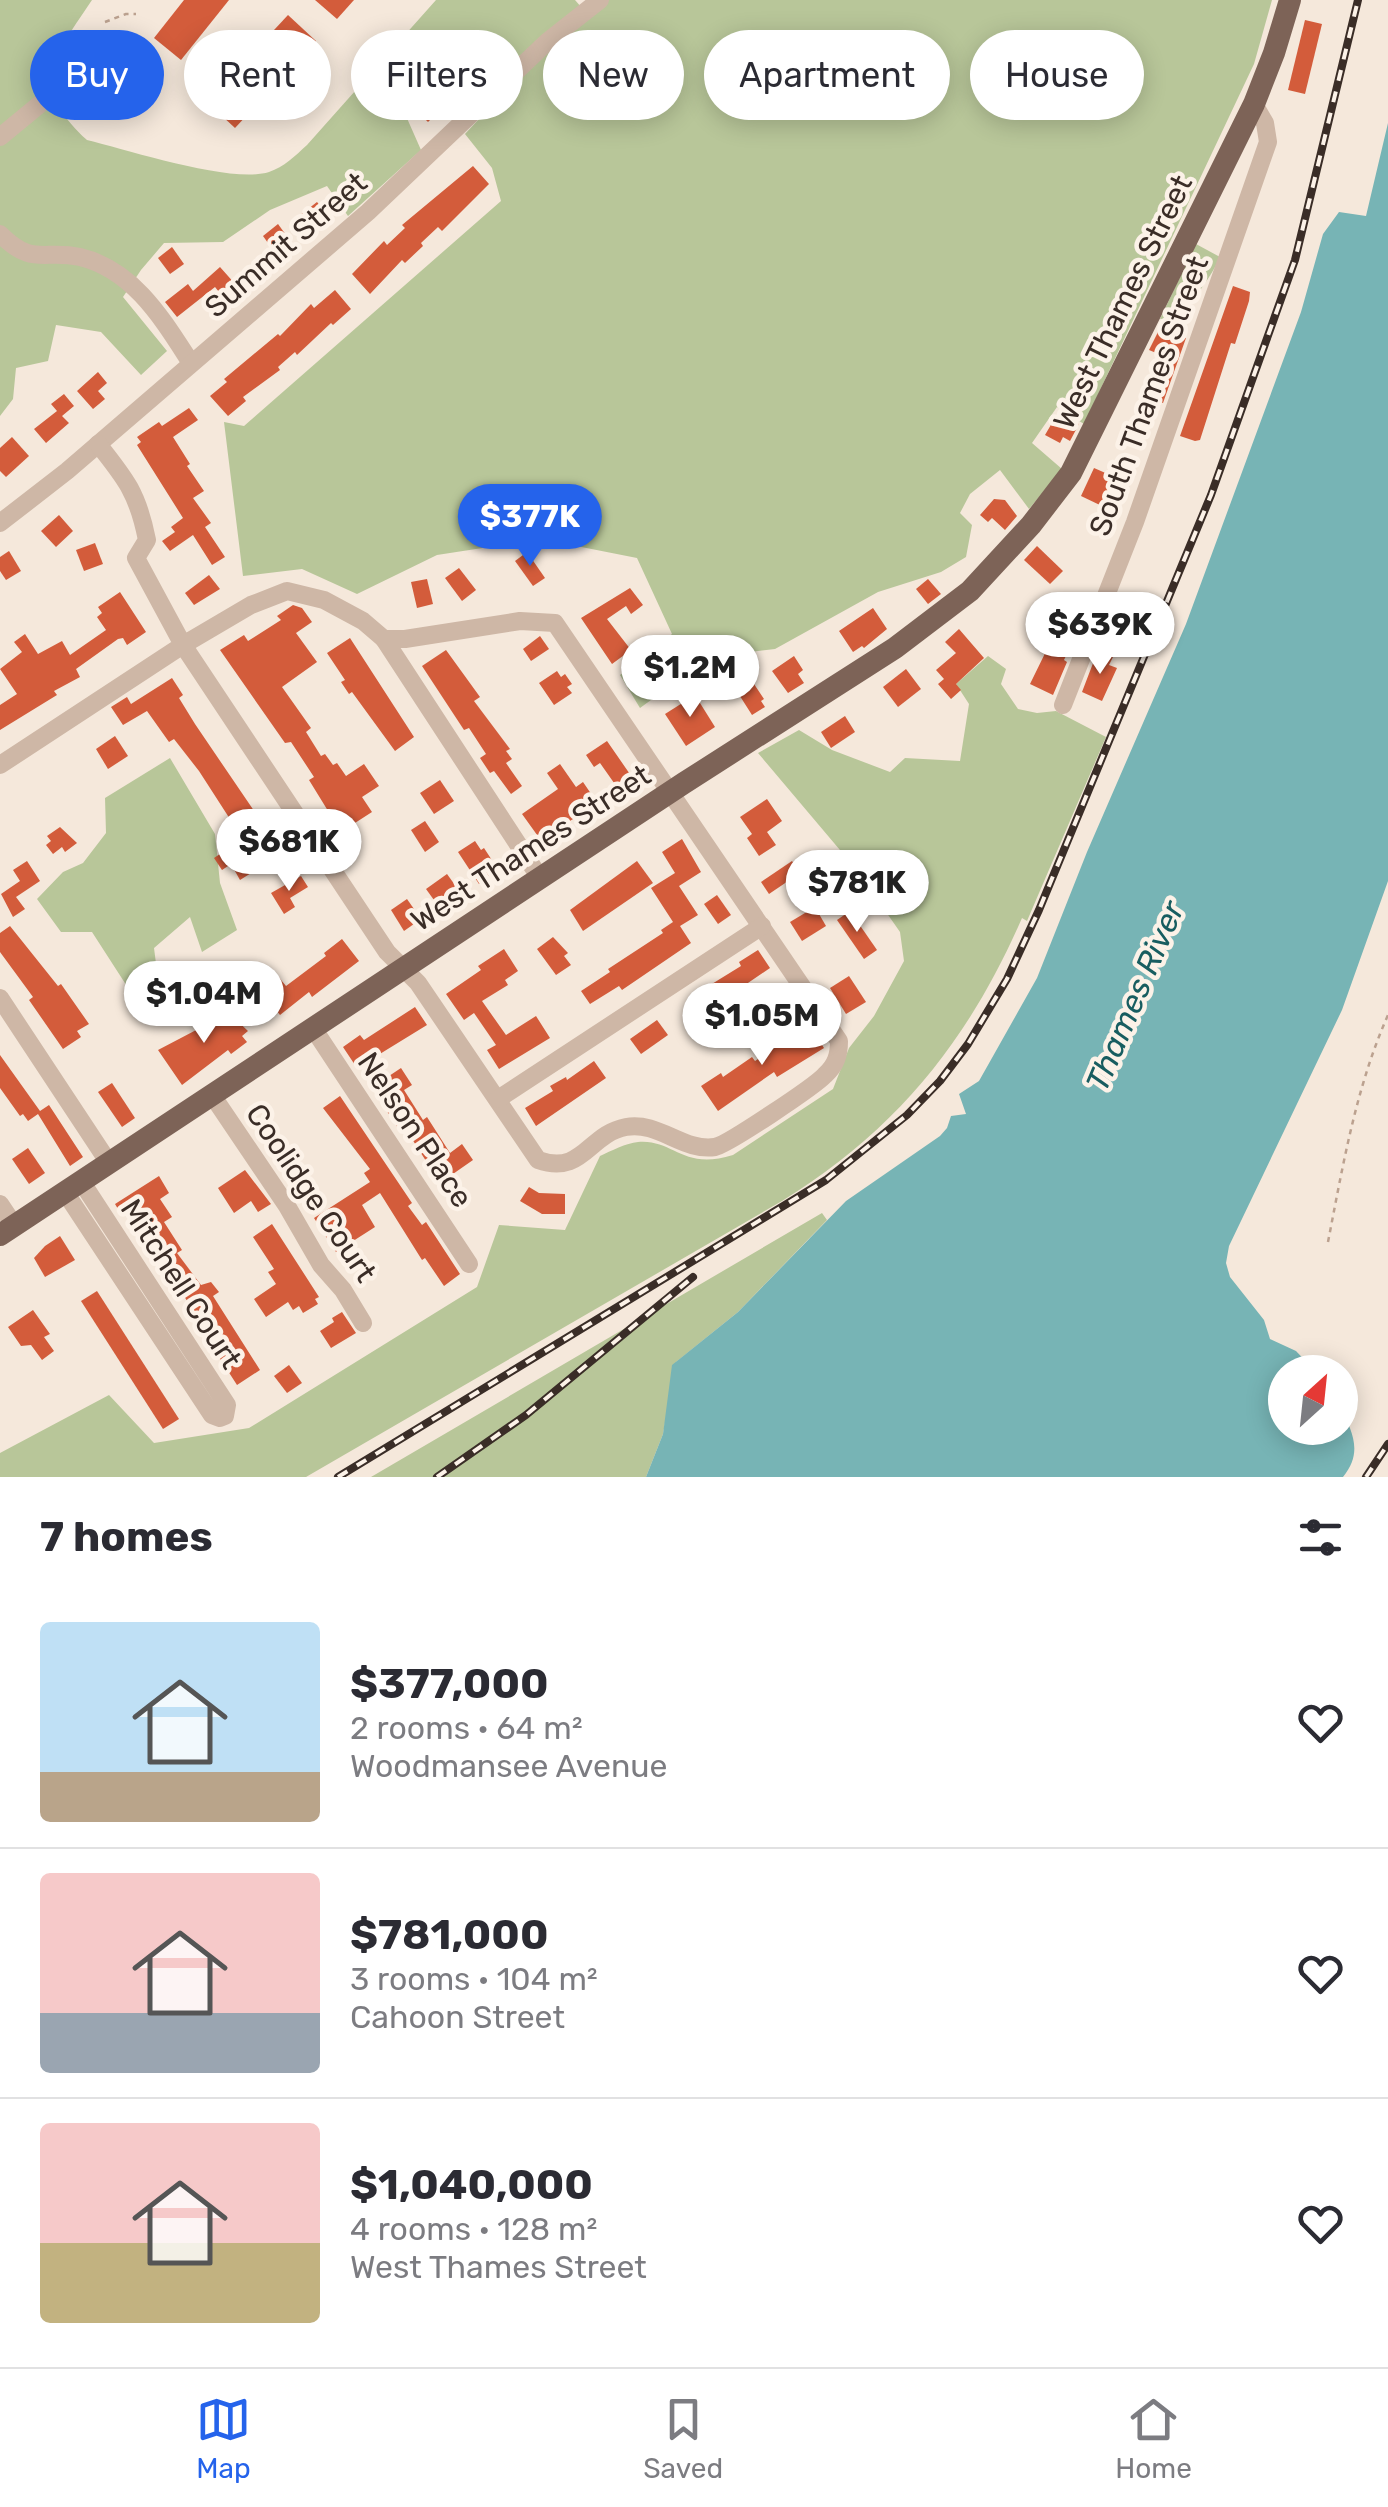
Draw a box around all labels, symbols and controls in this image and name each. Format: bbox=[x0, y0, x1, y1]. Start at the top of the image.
chip: Buy bbox=[30, 30, 164, 120]
chip: Rent bbox=[184, 30, 331, 120]
chip: Filters bbox=[351, 30, 523, 120]
chip: New bbox=[543, 30, 684, 120]
chip: Apartment bbox=[704, 30, 950, 120]
chip: House bbox=[970, 30, 1144, 120]
street label: Summit Street bbox=[198, 165, 375, 325]
street label: West Thames Street bbox=[1046, 169, 1200, 435]
street label: South Thames Street bbox=[1082, 251, 1216, 541]
pin: $377K bbox=[460, 484, 600, 569]
text: $377K bbox=[480, 497, 580, 535]
pin: $639K bbox=[1030, 592, 1170, 677]
text: $639K bbox=[1047, 605, 1153, 643]
pin: $1.2M bbox=[620, 635, 760, 720]
text: $1.2M bbox=[643, 648, 737, 686]
street label: West Thames Street bbox=[405, 757, 658, 939]
pin: $681K bbox=[219, 809, 359, 894]
text: $681K bbox=[239, 822, 340, 860]
pin: $781K bbox=[787, 850, 927, 935]
text: $781K bbox=[808, 863, 906, 901]
water label: Thames River bbox=[1078, 894, 1193, 1097]
pin: $1.04M bbox=[123, 961, 285, 1046]
text: $1.04M bbox=[146, 974, 262, 1012]
pin: $1.05M bbox=[681, 983, 843, 1068]
text: $1.05M bbox=[704, 996, 820, 1034]
street label: Nelson Place bbox=[350, 1046, 480, 1214]
street label: Coolidge Court bbox=[238, 1097, 384, 1289]
street label: Mitchell Court bbox=[113, 1193, 249, 1376]
north arrow bbox=[1268, 1355, 1358, 1445]
map controls bbox=[1268, 1355, 1358, 1445]
icon: filters bbox=[1293, 1510, 1348, 1565]
text: 7 homes bbox=[40, 1512, 213, 1562]
text: $377,000 bbox=[350, 1659, 549, 1709]
icon: home bbox=[120, 1662, 240, 1782]
icon: heart bbox=[1293, 1695, 1348, 1750]
text: 2 rooms · 64 m² bbox=[350, 1709, 583, 1747]
text: Woodmansee Avenue bbox=[350, 1747, 667, 1785]
text: $781,000 bbox=[350, 1910, 549, 1960]
icon: home bbox=[120, 1913, 240, 2033]
icon: heart bbox=[1293, 1946, 1348, 2001]
text: 3 rooms · 104 m² bbox=[350, 1960, 598, 1998]
text: Cahoon Street bbox=[350, 1998, 565, 2036]
text: $1,040,000 bbox=[350, 2160, 593, 2210]
icon: home bbox=[120, 2163, 240, 2283]
icon: heart bbox=[1293, 2196, 1348, 2251]
text: 4 rooms · 128 m² bbox=[350, 2210, 597, 2248]
text: West Thames Street bbox=[350, 2248, 647, 2286]
tab: Map bbox=[196, 2392, 251, 2485]
tab: Saved bbox=[643, 2392, 723, 2485]
tab: Home bbox=[1115, 2392, 1192, 2485]

